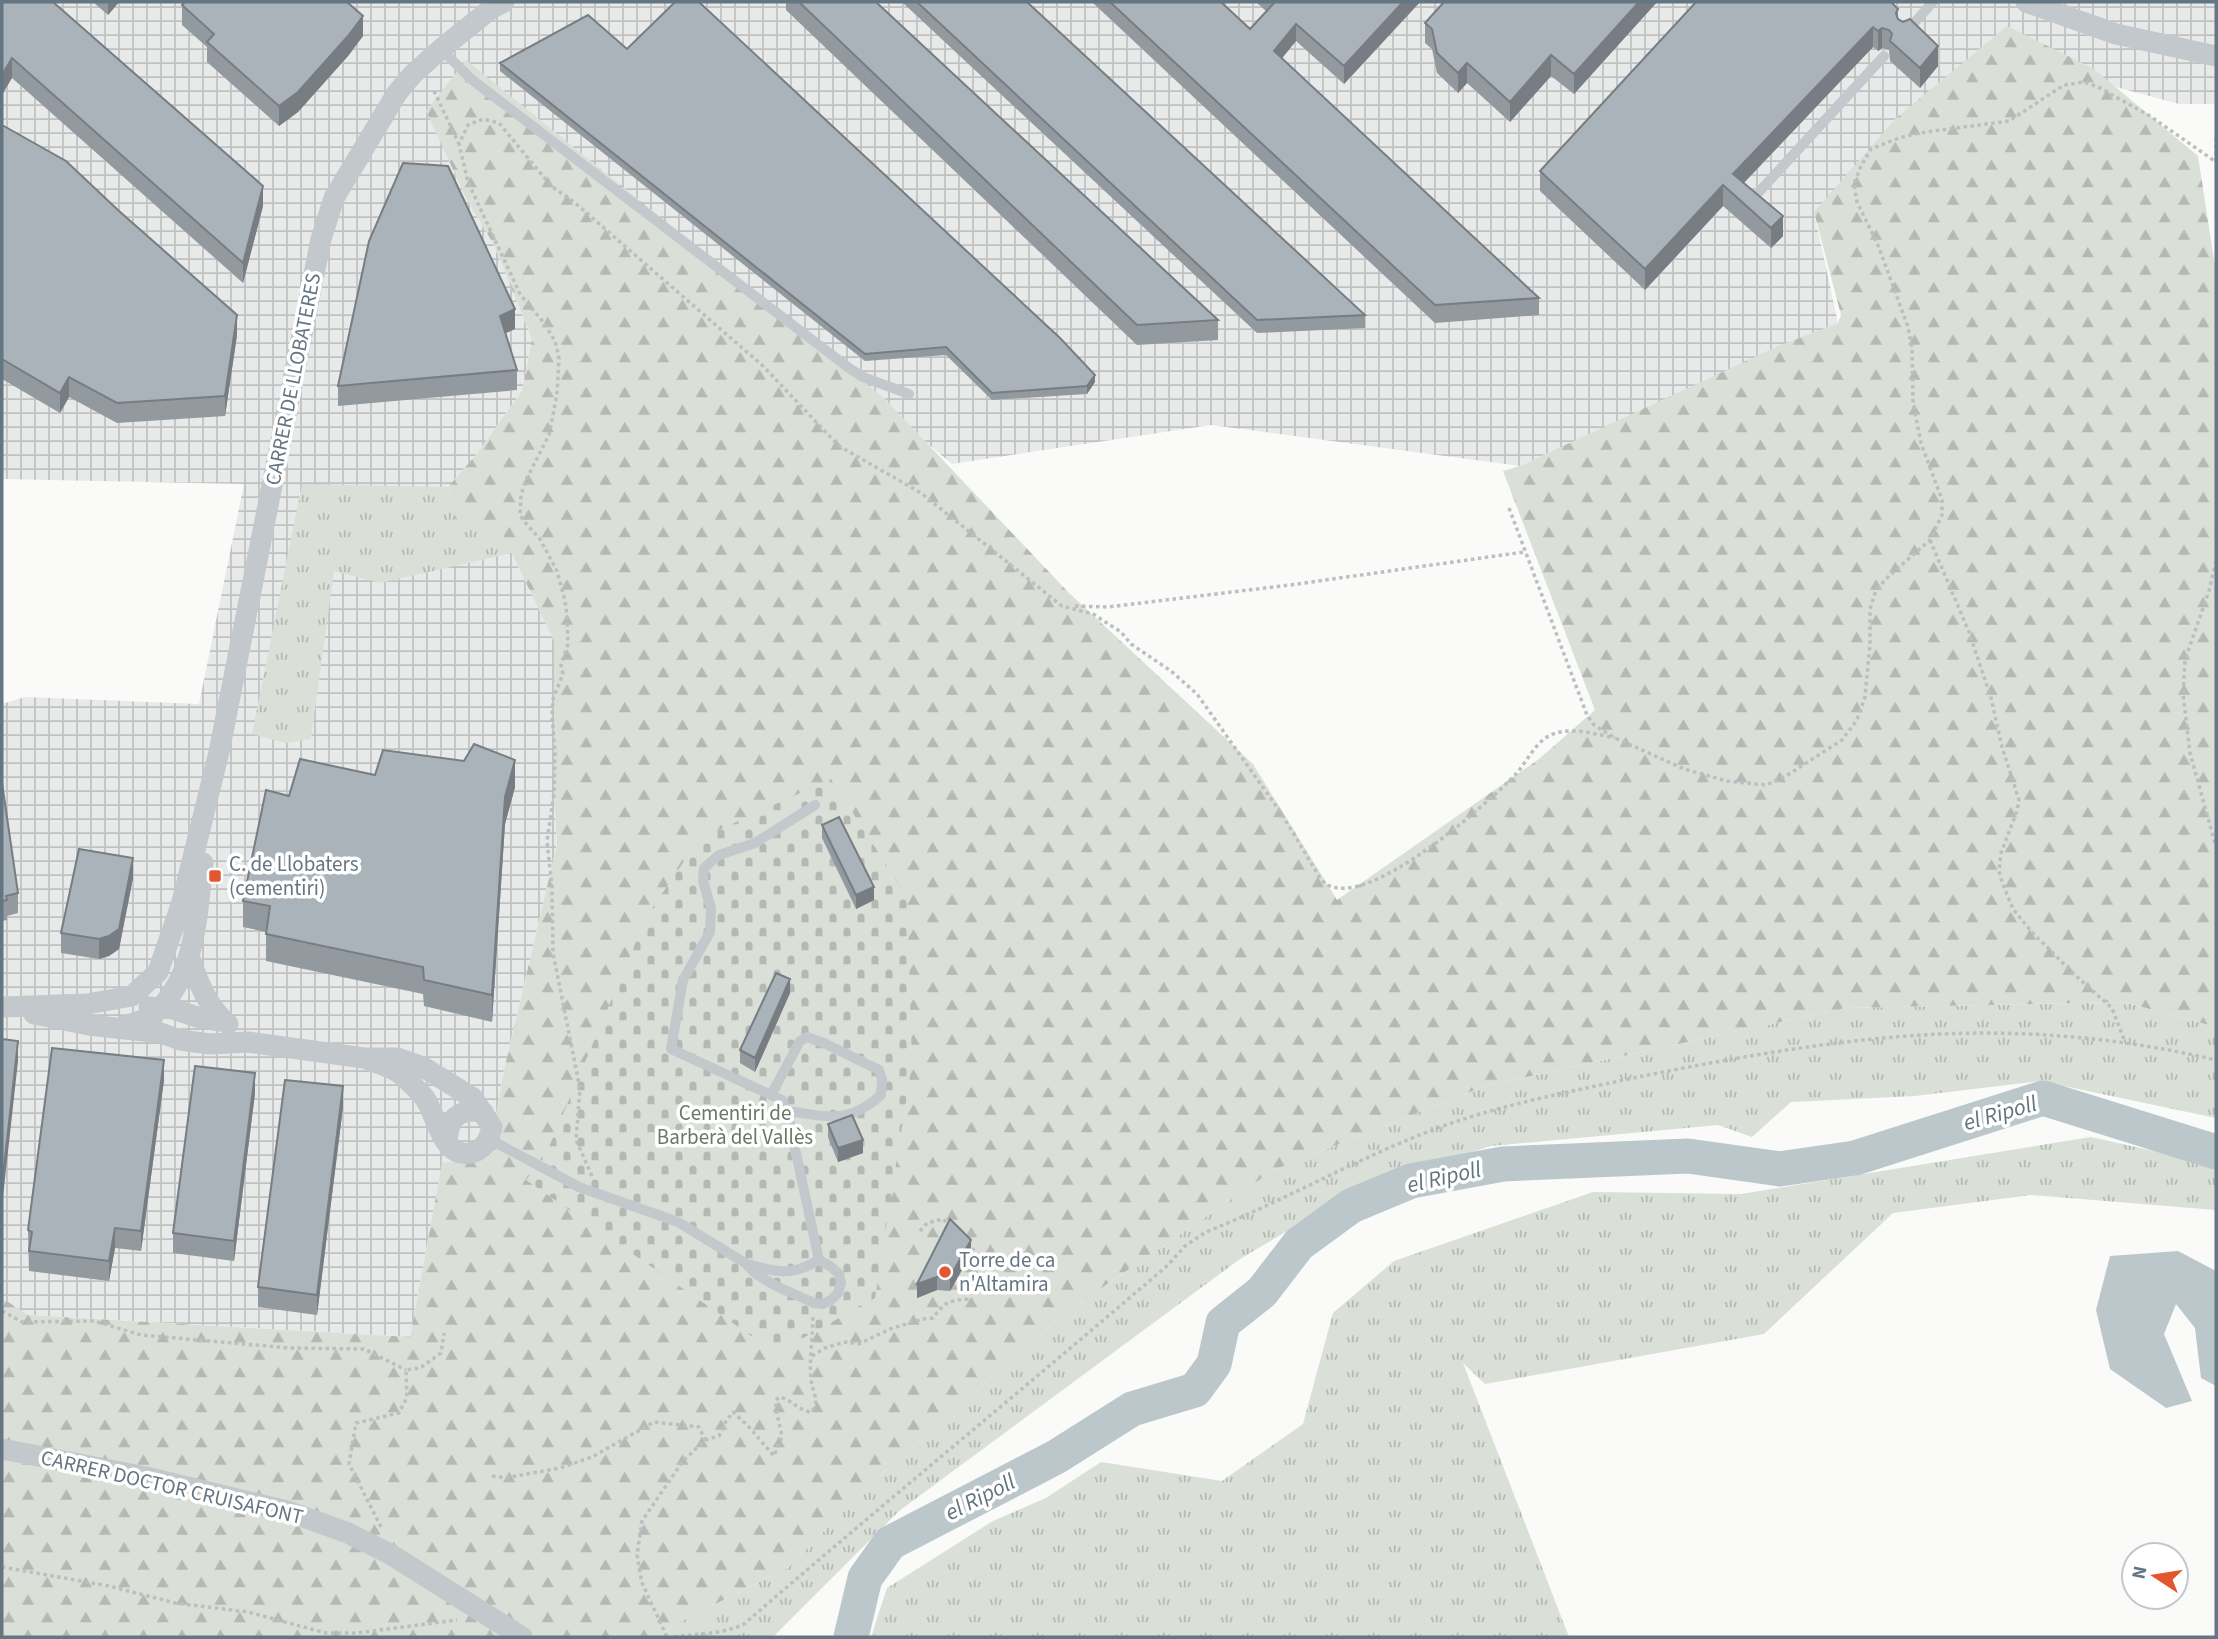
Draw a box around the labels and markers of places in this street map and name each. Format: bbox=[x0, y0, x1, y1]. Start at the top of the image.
place label: C. de Llobaters (cementiri) bbox=[229, 849, 359, 903]
marker: C. de Llobaters (cementiri) bbox=[207, 868, 223, 884]
place label: Torre de ca n'Altamira bbox=[959, 1245, 1055, 1299]
marker: Torre de ca n'Altamira bbox=[937, 1264, 953, 1280]

